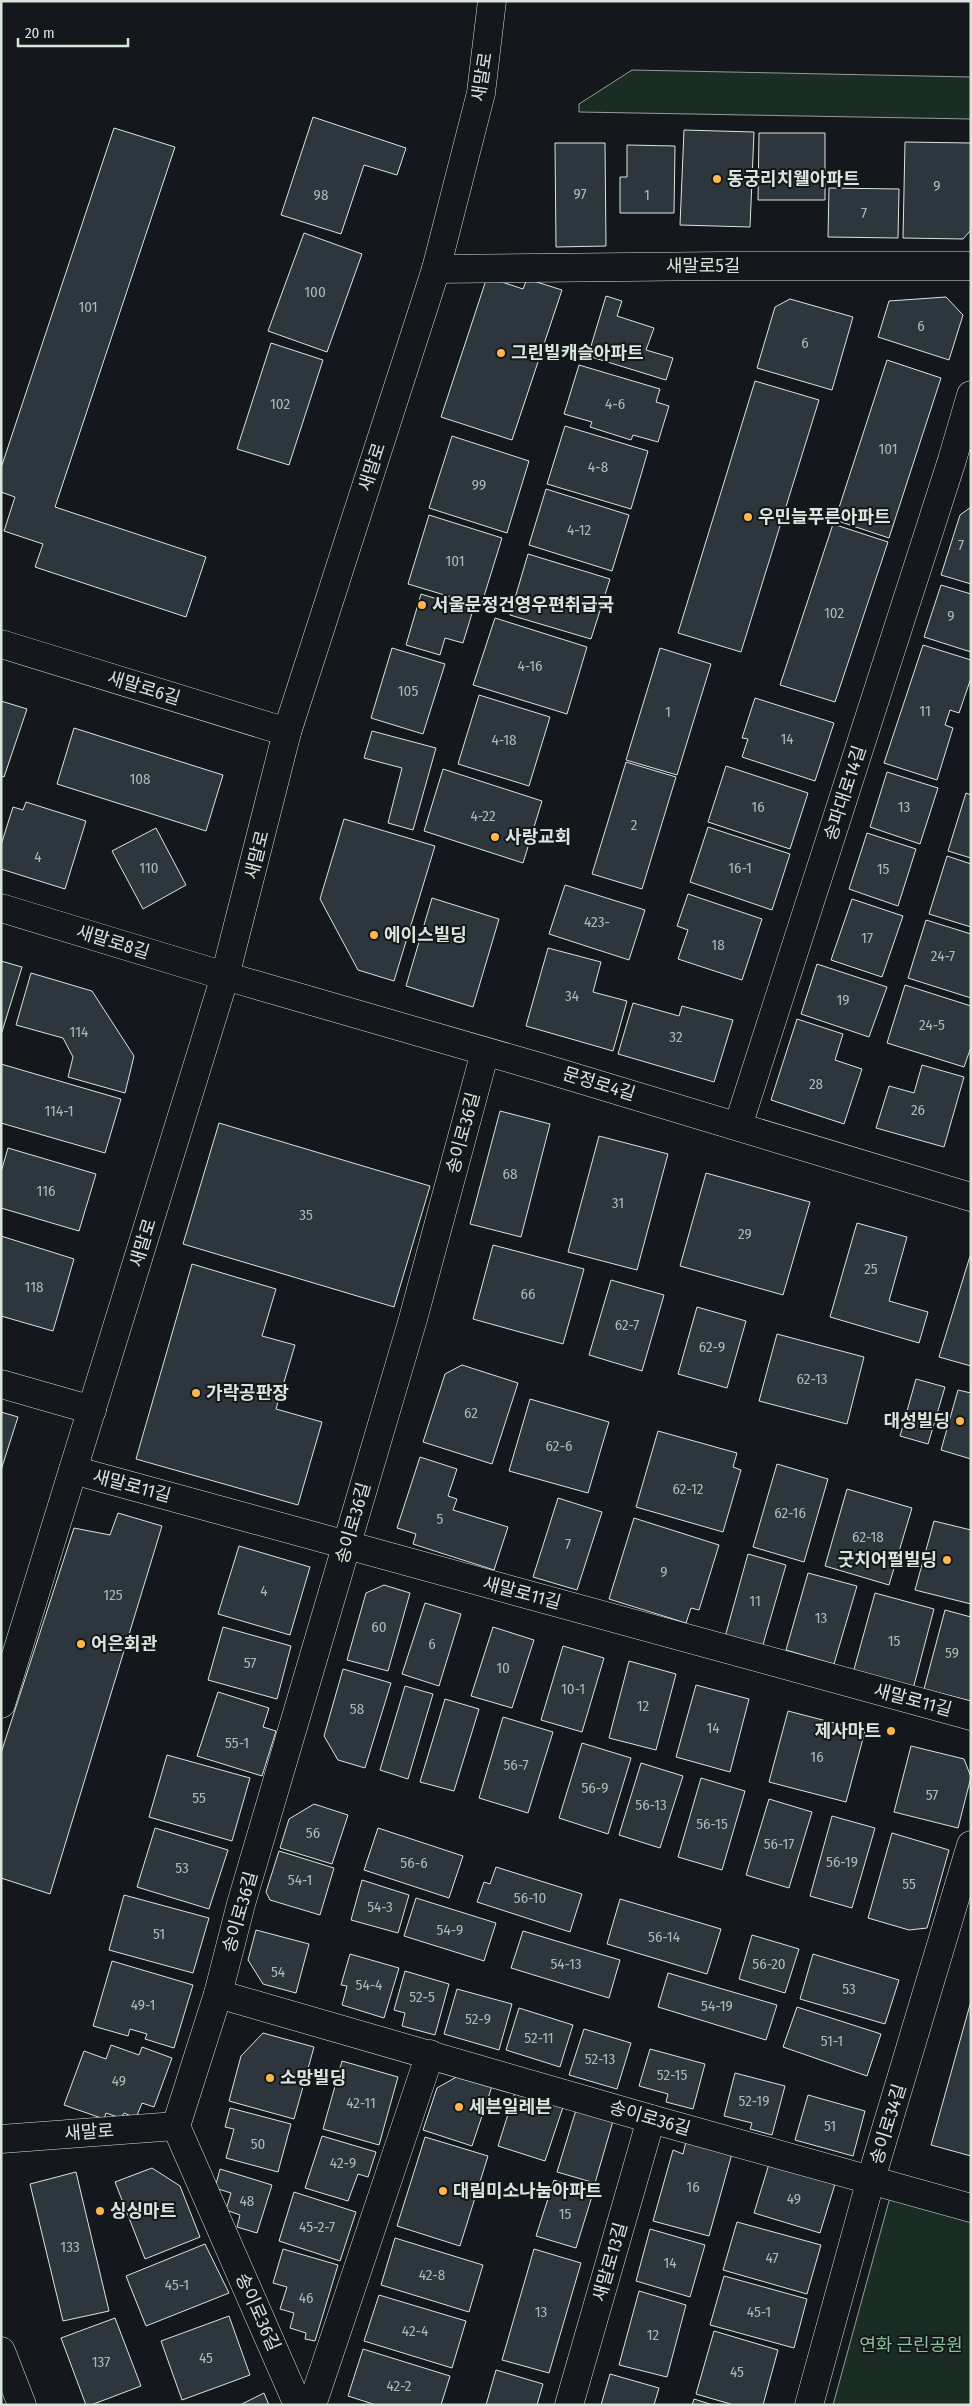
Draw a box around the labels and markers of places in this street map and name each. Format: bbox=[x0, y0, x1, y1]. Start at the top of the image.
place label: 동궁리치웰아파트 bbox=[727, 168, 859, 190]
marker: 동궁리치웰아파트 bbox=[711, 173, 723, 185]
place label: 그린빌캐슬아파트 bbox=[511, 342, 643, 364]
marker: 그린빌캐슬아파트 bbox=[495, 347, 507, 359]
place label: 우민늘푸른아파트 bbox=[758, 506, 890, 528]
marker: 우민늘푸른아파트 bbox=[742, 511, 754, 523]
place label: 서울문정건영우편취급국 bbox=[432, 594, 614, 616]
marker: 서울문정건영우편취급국 bbox=[416, 599, 428, 611]
place label: 사랑교회 bbox=[505, 826, 571, 848]
marker: 사랑교회 bbox=[489, 831, 501, 843]
place label: 에이스빌딩 bbox=[384, 924, 467, 946]
marker: 에이스빌딩 bbox=[368, 929, 380, 941]
place label: 가락공판장 bbox=[206, 1382, 289, 1404]
marker: 가락공판장 bbox=[190, 1387, 202, 1399]
place label: 대성빌딩 bbox=[884, 1410, 950, 1432]
marker: 대성빌딩 bbox=[954, 1415, 966, 1427]
place label: 굿치어펄빌딩 bbox=[838, 1549, 937, 1571]
marker: 굿치어펄빌딩 bbox=[941, 1554, 953, 1566]
place label: 어은회관 bbox=[91, 1633, 158, 1655]
marker: 어은회관 bbox=[75, 1638, 87, 1650]
place label: 제사마트 bbox=[815, 1720, 881, 1742]
marker: 제사마트 bbox=[885, 1725, 897, 1737]
place label: 소망빌딩 bbox=[280, 2067, 346, 2089]
marker: 소망빌딩 bbox=[264, 2072, 276, 2084]
place label: 세븐일레븐 bbox=[469, 2096, 552, 2118]
marker: 세븐일레븐 bbox=[453, 2101, 465, 2113]
place label: 대림미소나눔아파트 bbox=[453, 2180, 602, 2202]
marker: 대림미소나눔아파트 bbox=[437, 2185, 449, 2197]
place label: 싱싱마트 bbox=[110, 2200, 176, 2222]
marker: 싱싱마트 bbox=[94, 2205, 106, 2217]

